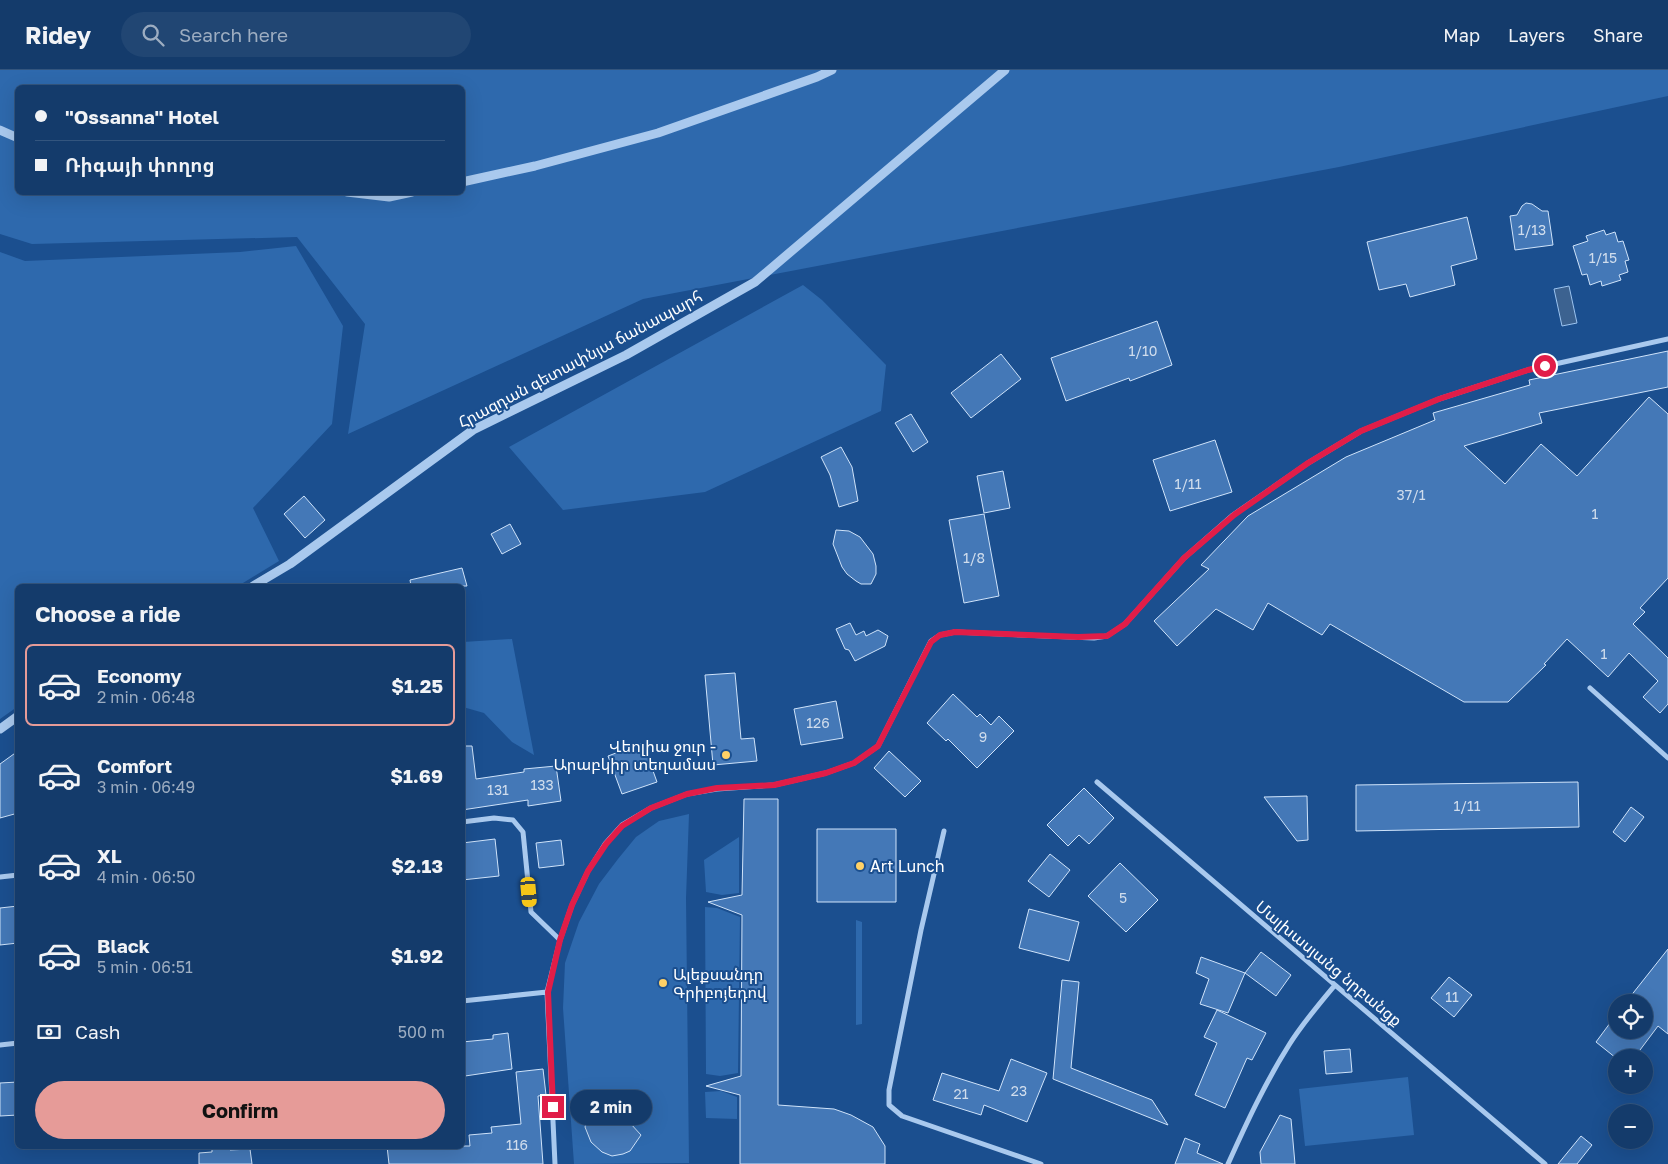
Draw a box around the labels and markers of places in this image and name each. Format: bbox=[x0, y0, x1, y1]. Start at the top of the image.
place label: Վեոլիա ջուր - Արաբկիր տեղամաս bbox=[554, 736, 716, 774]
marker: Վեոլիա ջուր - Արաբկիր տեղամաս bbox=[720, 749, 732, 761]
place label: Art Lunch bbox=[870, 856, 945, 876]
marker: Art Lunch bbox=[854, 860, 866, 872]
place label: Ալեքսանդր Գրիբոյեդով bbox=[673, 964, 767, 1002]
marker: Ալեքսանդր Գրիբոյեդով bbox=[657, 977, 669, 989]

